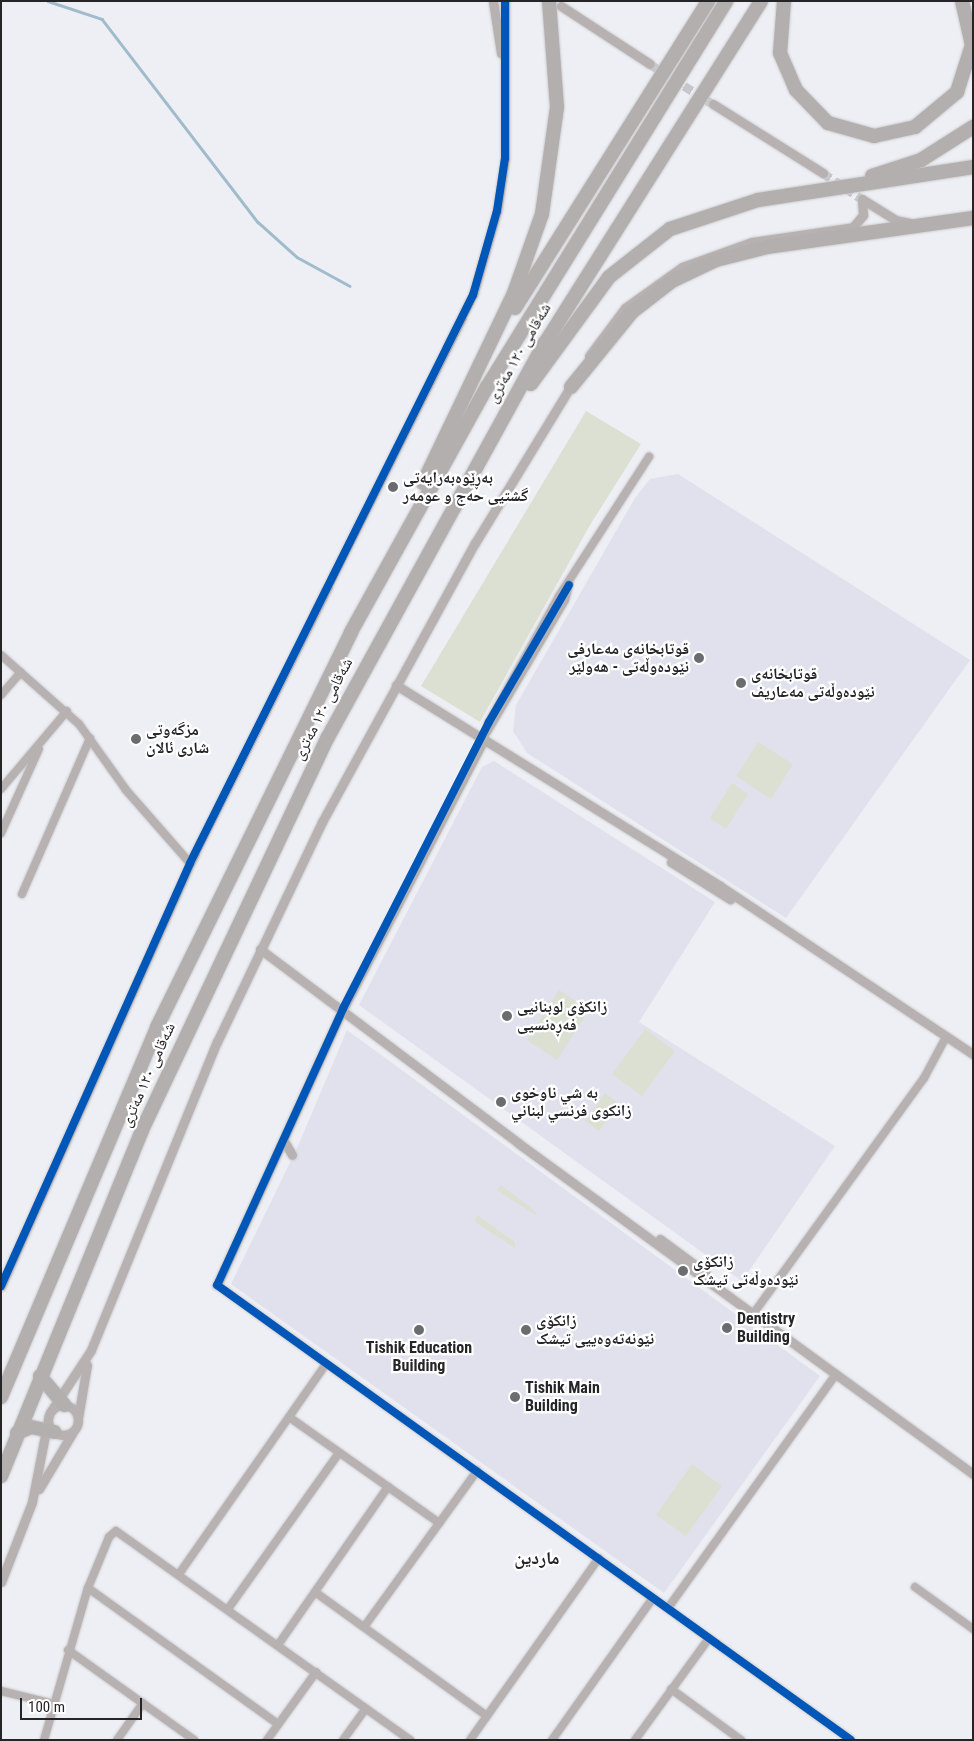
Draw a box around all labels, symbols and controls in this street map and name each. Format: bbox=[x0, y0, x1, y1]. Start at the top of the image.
street label: شەقامی ١٢٠ مەتری bbox=[483, 300, 555, 406]
place label: بەڕێوەبەرایەتی گشتیی حەج و عومەر bbox=[403, 468, 528, 506]
marker: بەڕێوەبەرایەتی گشتیی حەج و عومەر bbox=[387, 481, 399, 493]
place label: قوتابخانەی مەعارفی نێودەوڵەتی - هەولێر bbox=[567, 639, 689, 677]
marker: قوتابخانەی مەعارفی نێودەوڵەتی - هەولێر bbox=[693, 652, 705, 664]
street label: شەقامی ١٢٠ مەتری bbox=[289, 655, 357, 763]
place label: قوتابخانەی نێودەوڵەتی مەعاریف bbox=[751, 664, 875, 702]
marker: قوتابخانەی نێودەوڵەتی مەعاریف bbox=[735, 677, 747, 689]
place label: مزگەوتی شاری ئالان bbox=[146, 720, 209, 758]
marker: مزگەوتی شاری ئالان bbox=[130, 733, 142, 745]
place label: زانکۆی لوبنانیی فەڕەنسیی bbox=[517, 997, 607, 1035]
marker: زانکۆی لوبنانیی فەڕەنسیی bbox=[501, 1010, 513, 1022]
street label: شەقامی ١٢٠ مەتری bbox=[116, 1020, 180, 1130]
place label: به شي ناوخوى زانكوى فرنسي لبناني bbox=[511, 1083, 631, 1121]
marker: به شي ناوخوى زانكوى فرنسي لبناني bbox=[495, 1096, 507, 1108]
place label: زانکۆی نێودەوڵەتی تیشک bbox=[693, 1252, 799, 1290]
marker: زانکۆی نێودەوڵەتی تیشک bbox=[677, 1265, 689, 1277]
place label: Dentistry Building bbox=[737, 1309, 795, 1347]
place label: زانکۆی نێونەتەوەییی تیشک bbox=[536, 1311, 654, 1349]
marker: Dentistry Building bbox=[721, 1322, 733, 1334]
marker: Tishik Education Building bbox=[413, 1324, 425, 1336]
marker: زانکۆی نێونەتەوەییی تیشک bbox=[520, 1324, 532, 1336]
place label: Tishik Education Building bbox=[366, 1338, 472, 1376]
place label: Tishik Main Building bbox=[525, 1378, 600, 1416]
marker: Tishik Main Building bbox=[509, 1391, 521, 1403]
district label: ماردین bbox=[514, 1547, 560, 1569]
scale bar bbox=[22, 1688, 145, 1720]
text: 100 m bbox=[28, 1698, 65, 1716]

